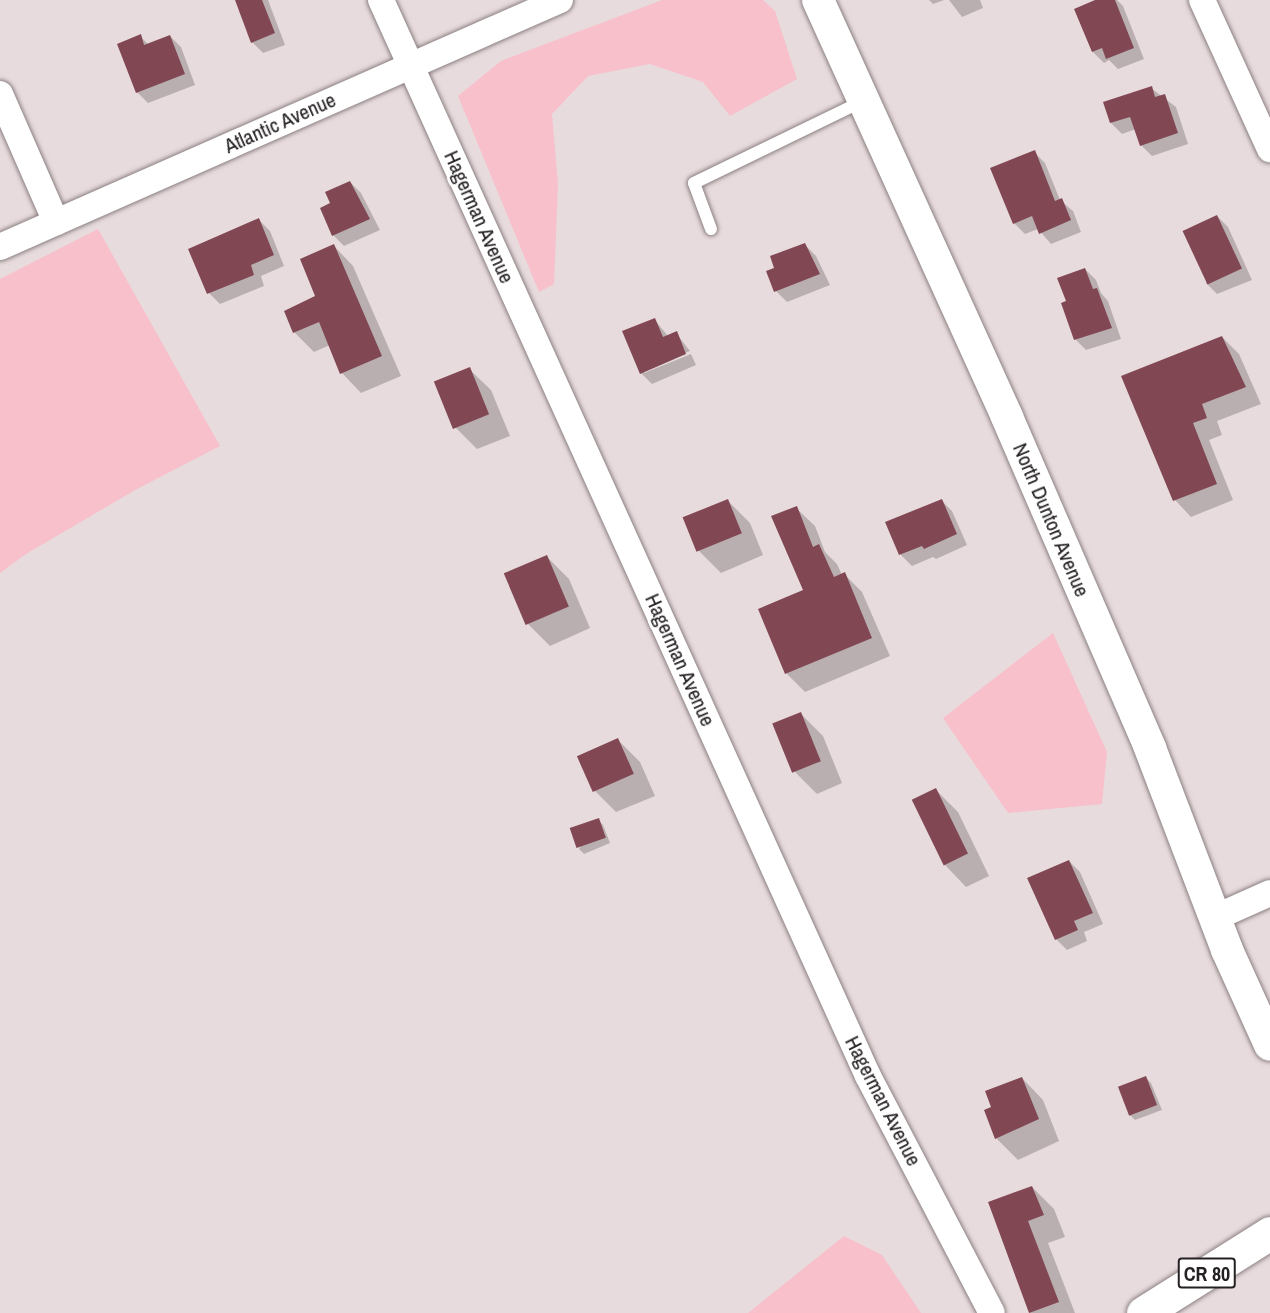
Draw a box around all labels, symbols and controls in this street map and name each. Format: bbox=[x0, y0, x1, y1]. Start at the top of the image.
street label: Atlantic Avenue bbox=[220, 87, 340, 159]
street label: Hagerman Avenue bbox=[438, 146, 520, 288]
street label: North Dunton Avenue bbox=[1007, 439, 1095, 601]
street label: Hagerman Avenue bbox=[639, 589, 721, 731]
street label: Hagerman Avenue bbox=[839, 1031, 927, 1171]
road number: CR 80 bbox=[1177, 1256, 1237, 1290]

